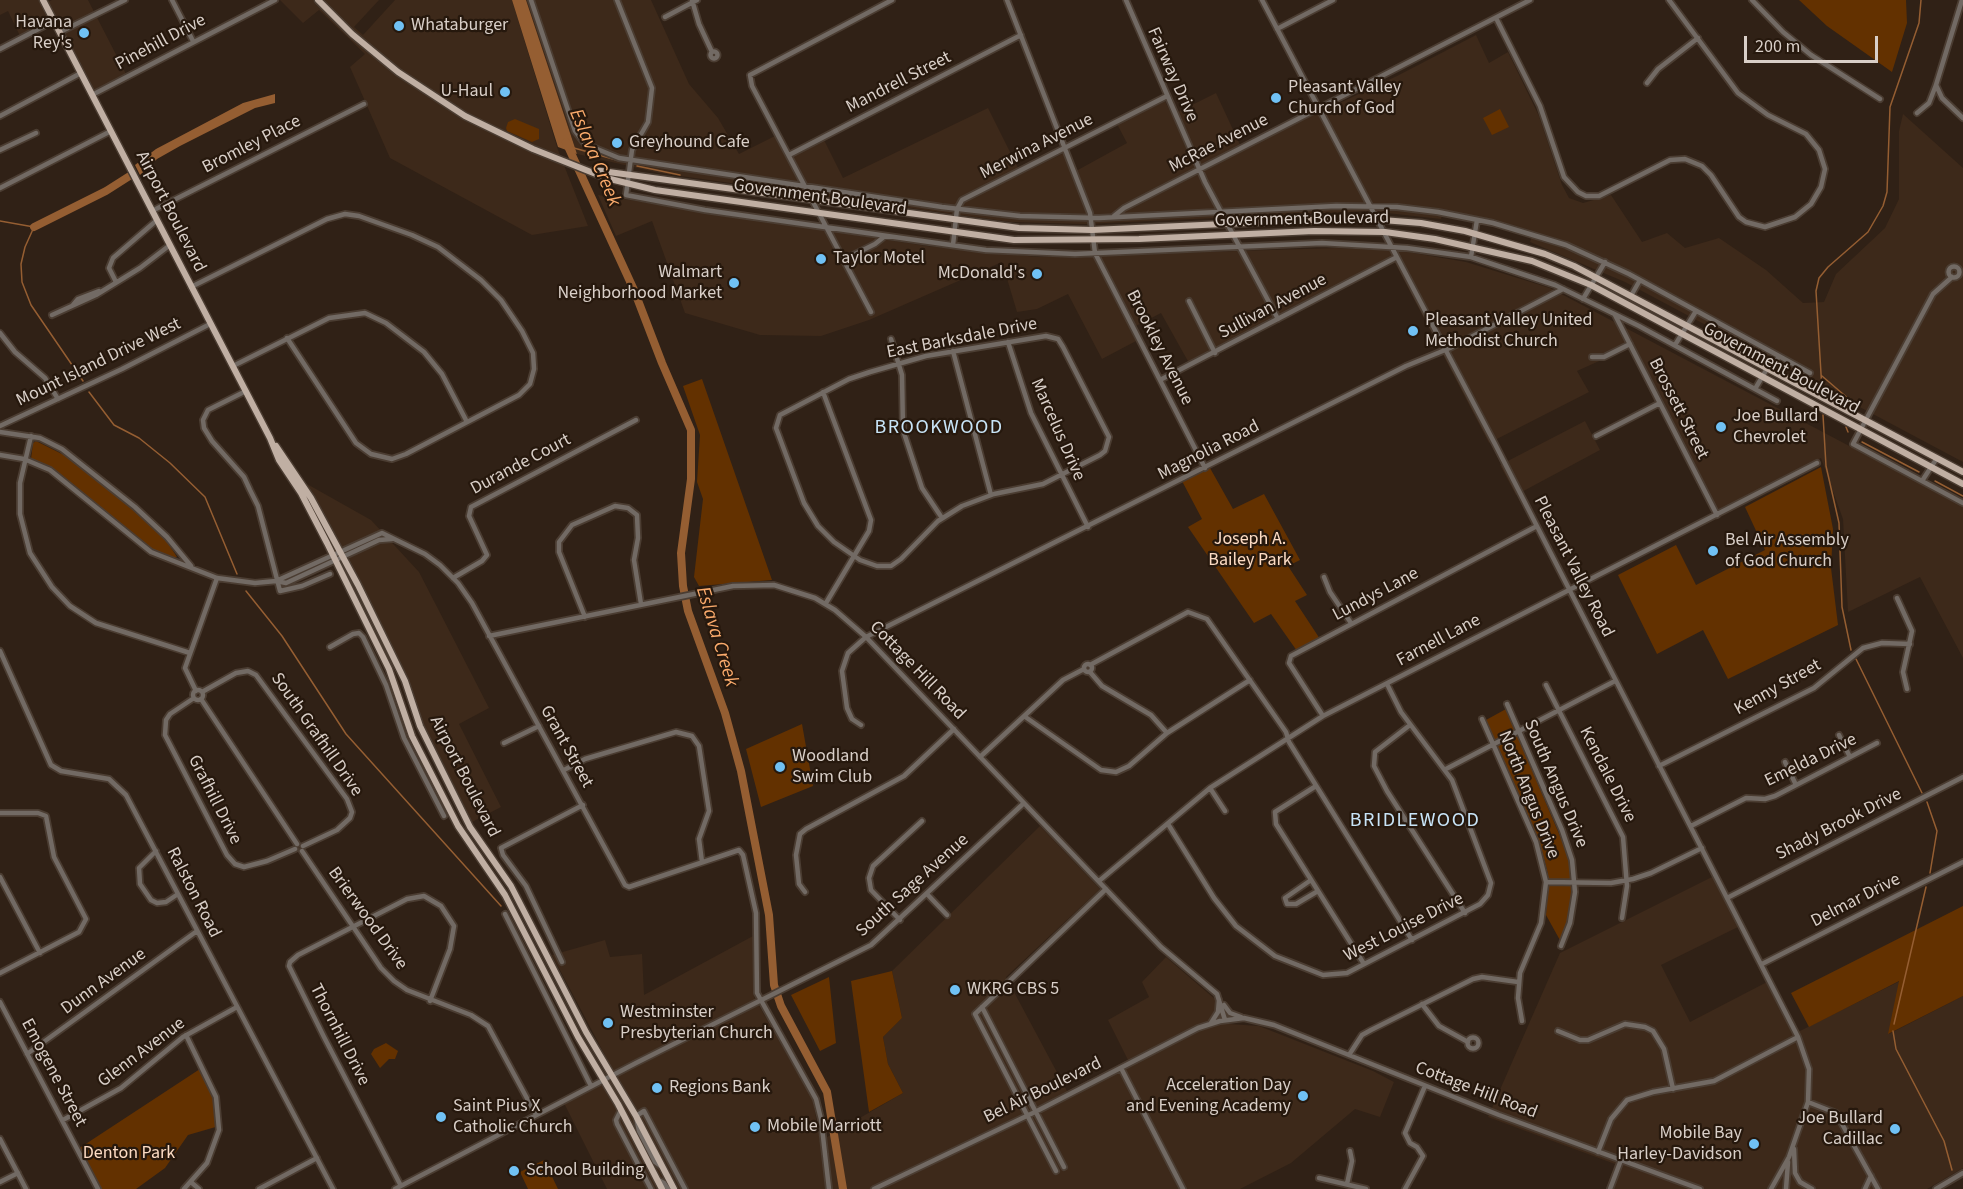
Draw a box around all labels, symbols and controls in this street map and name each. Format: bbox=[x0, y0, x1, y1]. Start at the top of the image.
street label: Pinehill Drive bbox=[112, 10, 210, 76]
place label: Havana Rey's bbox=[15, 12, 72, 54]
place label: Whataburger bbox=[411, 15, 508, 37]
marker: Whataburger bbox=[392, 19, 406, 33]
street label: Fairway Drive bbox=[1142, 24, 1202, 126]
scale bar bbox=[1747, 24, 1880, 62]
marker: Havana Rey's bbox=[77, 26, 91, 40]
text: 200 m bbox=[1755, 34, 1800, 59]
street label: Mandrell Street bbox=[843, 47, 955, 119]
place label: Pleasant Valley Church of God bbox=[1288, 77, 1401, 119]
place label: U-Haul bbox=[441, 81, 493, 103]
marker: U-Haul bbox=[498, 85, 512, 99]
marker: Pleasant Valley Church of God bbox=[1269, 91, 1283, 105]
water label: Eslava Creek bbox=[563, 106, 625, 210]
street label: Merwina Avenue bbox=[977, 109, 1097, 185]
street label: McRae Avenue bbox=[1166, 110, 1272, 178]
street label: Bromley Place bbox=[199, 111, 305, 179]
place label: Greyhound Cafe bbox=[629, 132, 750, 154]
marker: Greyhound Cafe bbox=[610, 136, 624, 150]
street label: Airport Boulevard bbox=[130, 148, 210, 276]
street label: Government Boulevard bbox=[732, 175, 908, 221]
street label: Government Boulevard bbox=[1215, 208, 1389, 232]
place label: Taylor Motel bbox=[833, 248, 925, 270]
marker: Taylor Motel bbox=[814, 252, 828, 266]
place label: Walmart Neighborhood Market bbox=[557, 262, 722, 304]
place label: McDonald's bbox=[938, 263, 1025, 285]
marker: McDonald's bbox=[1030, 267, 1044, 281]
street label: Sullivan Avenue bbox=[1215, 270, 1331, 344]
marker: Walmart Neighborhood Market bbox=[727, 276, 741, 290]
street label: Brookley Avenue bbox=[1121, 287, 1197, 409]
place label: Pleasant Valley United Methodist Church bbox=[1425, 310, 1592, 352]
street label: Mount Island Drive West bbox=[13, 314, 185, 412]
street label: East Barksdale Drive bbox=[885, 314, 1039, 364]
street label: Government Boulevard bbox=[1699, 319, 1863, 419]
marker: Pleasant Valley United Methodist Church bbox=[1406, 324, 1420, 338]
street label: Brossett Street bbox=[1643, 355, 1713, 463]
street label: Marcelus Drive bbox=[1025, 376, 1089, 484]
place label: Joe Bullard Chevrolet bbox=[1733, 406, 1819, 448]
street label: Magnolia Road bbox=[1155, 416, 1263, 486]
district label: BROOKWOOD bbox=[874, 417, 1004, 441]
marker: Joe Bullard Chevrolet bbox=[1714, 420, 1728, 434]
street label: Durande Court bbox=[467, 430, 575, 500]
street label: Pleasant Valley Road bbox=[1528, 493, 1618, 641]
park label: Joseph A. Bailey Park bbox=[1208, 529, 1292, 572]
place label: Bel Air Assembly of God Church bbox=[1725, 530, 1849, 572]
marker: Bel Air Assembly of God Church bbox=[1706, 544, 1720, 558]
street label: Lundys Lane bbox=[1329, 563, 1423, 627]
water label: Eslava Creek bbox=[689, 584, 743, 690]
street label: Farnell Lane bbox=[1393, 610, 1485, 672]
street label: Cottage Hill Road bbox=[864, 617, 970, 725]
street label: Kenny Street bbox=[1731, 655, 1825, 721]
street label: South Grafhill Drive bbox=[265, 669, 367, 801]
street label: Grant Street bbox=[535, 702, 597, 792]
street label: Airport Boulevard bbox=[424, 713, 504, 841]
street label: South Angus Drive bbox=[1518, 717, 1592, 851]
street label: Kendale Drive bbox=[1574, 724, 1640, 826]
street label: North Angus Drive bbox=[1493, 728, 1563, 862]
street label: Emelda Drive bbox=[1762, 729, 1860, 793]
place label: Woodland Swim Club bbox=[792, 746, 872, 789]
street label: Grafhill Drive bbox=[182, 752, 246, 848]
marker: Woodland Swim Club bbox=[773, 760, 787, 774]
street label: Shady Brook Drive bbox=[1773, 784, 1905, 866]
district label: BRIDLEWOOD bbox=[1350, 810, 1480, 834]
street label: South Sage Avenue bbox=[852, 830, 974, 942]
street label: Ralston Road bbox=[161, 844, 225, 942]
street label: Brierwood Drive bbox=[322, 863, 412, 975]
street label: Delmar Drive bbox=[1808, 869, 1904, 933]
street label: West Louise Drive bbox=[1340, 889, 1468, 967]
street label: Dunn Avenue bbox=[57, 944, 151, 1020]
place label: WKRG CBS 5 bbox=[967, 979, 1059, 1001]
street label: Thornhill Drive bbox=[304, 981, 374, 1089]
marker: WKRG CBS 5 bbox=[948, 983, 962, 997]
place label: Westminster Presbyterian Church bbox=[620, 1002, 773, 1044]
street label: Glenn Avenue bbox=[94, 1013, 190, 1093]
street label: Emogene Street bbox=[15, 1015, 91, 1131]
marker: Westminster Presbyterian Church bbox=[601, 1016, 615, 1030]
street label: Bel Air Boulevard bbox=[980, 1053, 1106, 1129]
street label: Cottage Hill Road bbox=[1412, 1058, 1540, 1124]
place label: Acceleration Day and Evening Academy bbox=[1126, 1075, 1291, 1118]
place label: Regions Bank bbox=[669, 1077, 770, 1099]
marker: Regions Bank bbox=[650, 1081, 664, 1095]
marker: Acceleration Day and Evening Academy bbox=[1296, 1089, 1310, 1103]
place label: Saint Pius X Catholic Church bbox=[453, 1096, 572, 1138]
place label: Joe Bullard Cadillac bbox=[1797, 1108, 1883, 1150]
marker: Saint Pius X Catholic Church bbox=[434, 1110, 448, 1124]
place label: Mobile Marriott bbox=[767, 1116, 882, 1138]
marker: Mobile Marriott bbox=[748, 1120, 762, 1134]
marker: Joe Bullard Cadillac bbox=[1888, 1122, 1902, 1136]
place label: Mobile Bay Harley-Davidson bbox=[1617, 1123, 1742, 1166]
marker: Mobile Bay Harley-Davidson bbox=[1747, 1137, 1761, 1151]
park label: Denton Park bbox=[83, 1143, 175, 1165]
place label: School Building bbox=[526, 1160, 644, 1182]
marker: School Building bbox=[507, 1164, 521, 1178]

